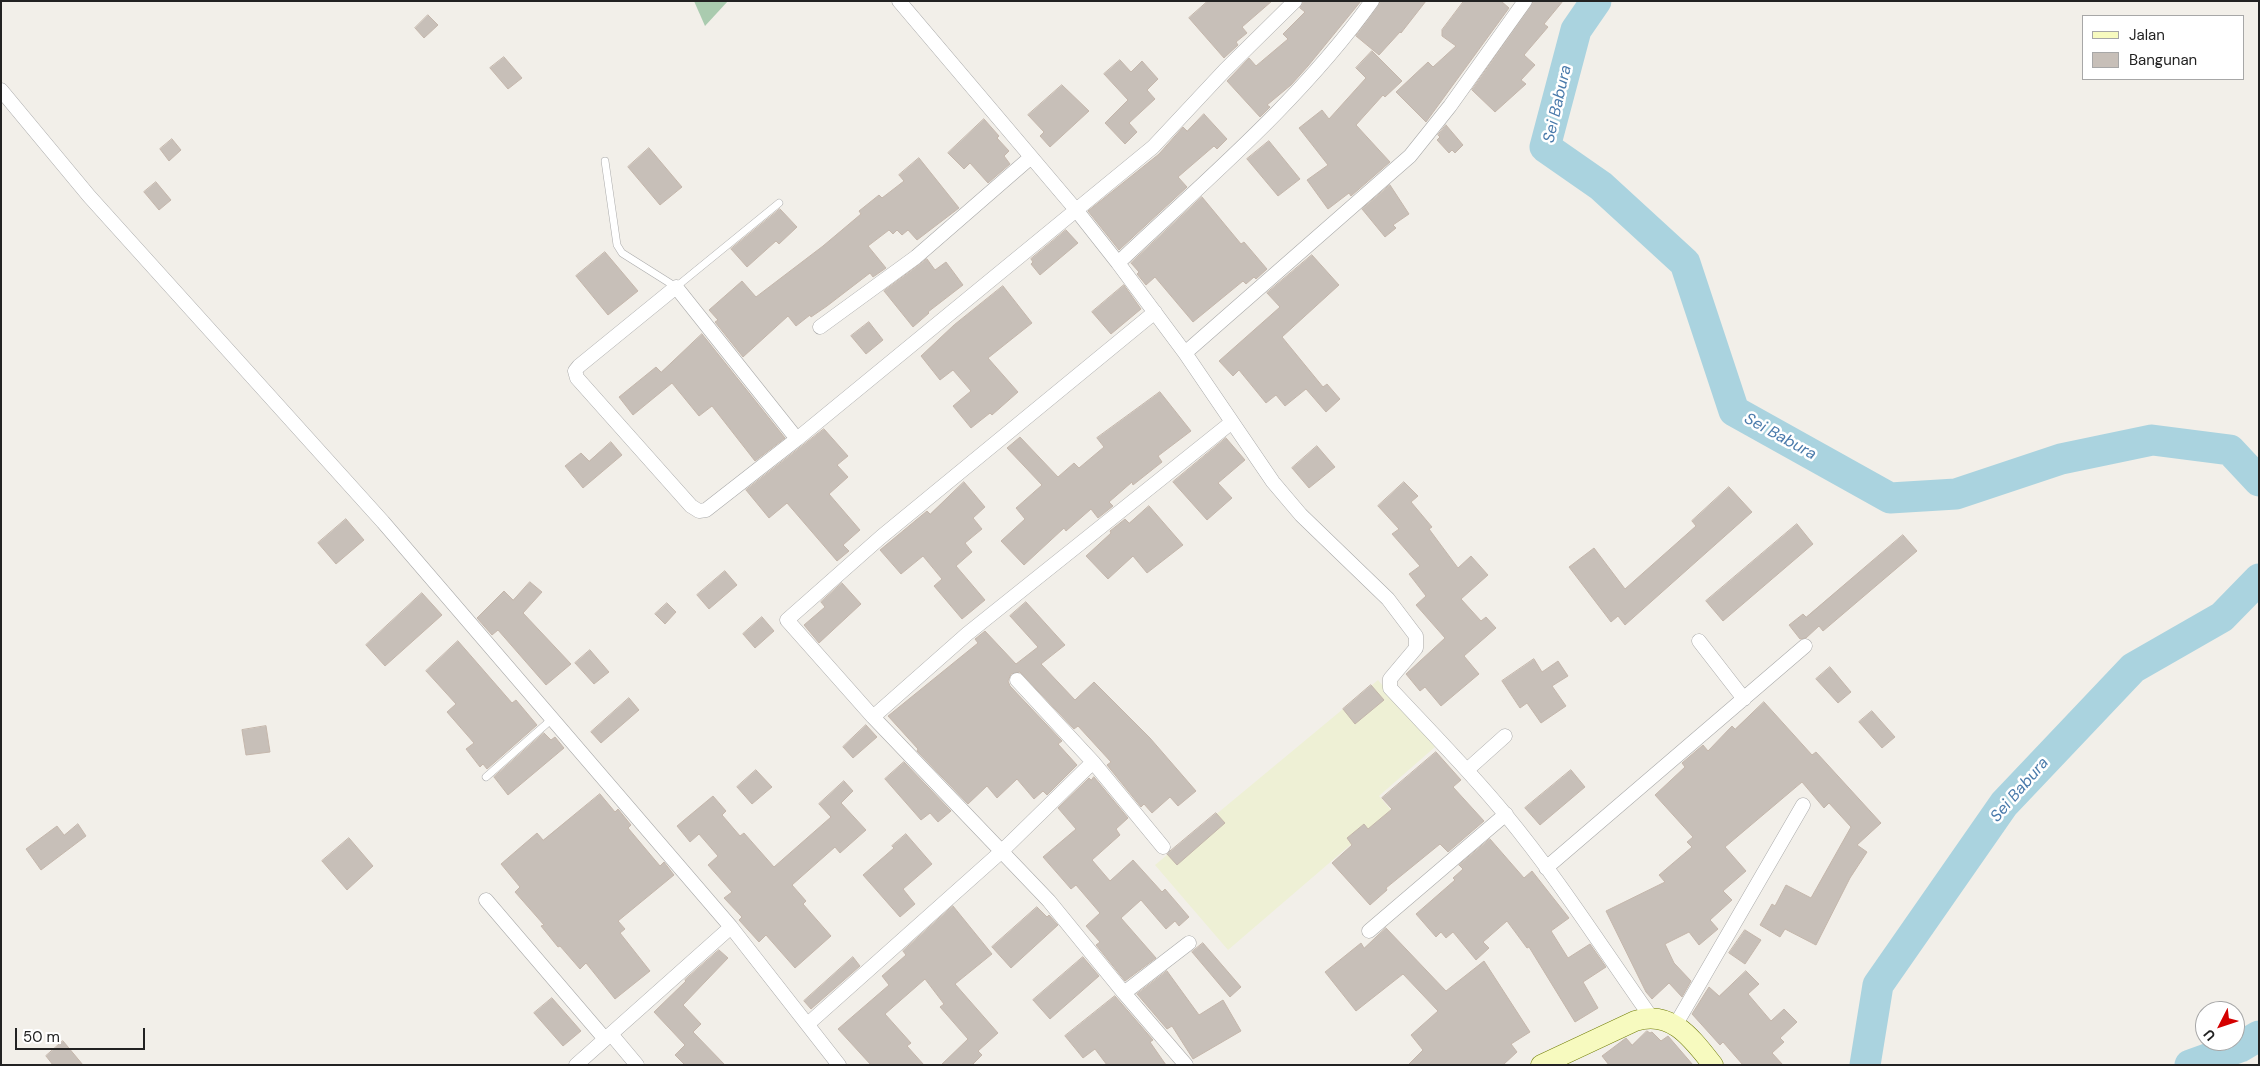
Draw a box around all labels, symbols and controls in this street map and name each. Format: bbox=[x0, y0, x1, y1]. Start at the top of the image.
legend bbox=[2082, 15, 2245, 80]
text: Jalan bbox=[2129, 25, 2165, 45]
text: Bangunan bbox=[2129, 50, 2197, 70]
water label: Sei Babura bbox=[1540, 63, 1576, 145]
water label: Sei Babura bbox=[1741, 409, 1819, 465]
water label: Sei Babura bbox=[1987, 754, 2053, 826]
north arrow bbox=[2195, 1001, 2245, 1051]
scale bar bbox=[18, 1018, 148, 1050]
text: U bbox=[2199, 1026, 2219, 1045]
text: 50 m bbox=[23, 1027, 60, 1047]

